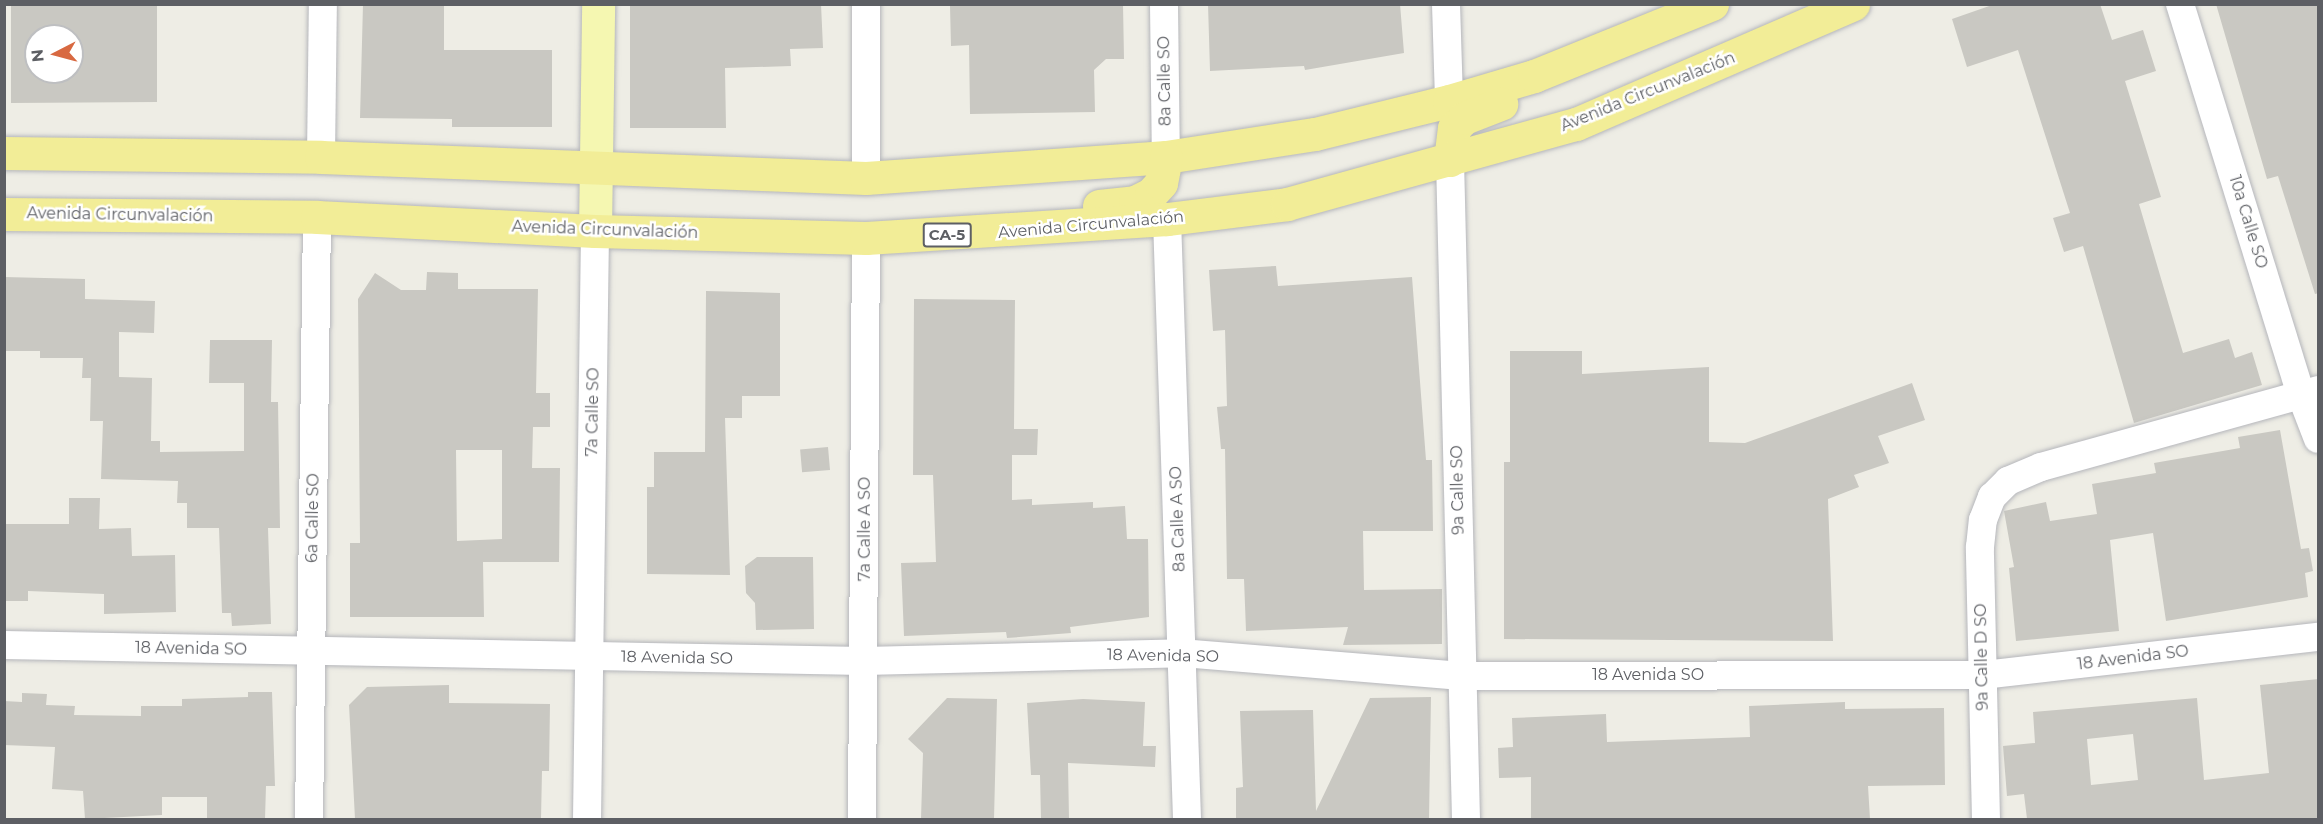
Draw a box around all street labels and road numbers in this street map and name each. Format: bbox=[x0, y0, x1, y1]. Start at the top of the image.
street label: 8a Calle SO bbox=[1155, 36, 1175, 126]
street label: Avenida Circunvalación bbox=[1558, 48, 1738, 136]
street label: 10a Calle SO bbox=[2225, 173, 2271, 271]
street label: Avenida Circunvalación bbox=[27, 204, 213, 226]
street label: Avenida Circunvalación bbox=[997, 207, 1185, 243]
street label: Avenida Circunvalación bbox=[511, 217, 699, 243]
road number: CA-5 bbox=[922, 223, 972, 247]
street label: 7a Calle SO bbox=[583, 367, 603, 457]
street label: 9a Calle SO bbox=[1448, 445, 1468, 535]
street label: 8a Calle A SO bbox=[1167, 466, 1189, 572]
street label: 6a Calle SO bbox=[303, 473, 323, 563]
street label: 7a Calle A SO bbox=[855, 477, 875, 581]
street label: 9a Calle D SO bbox=[1971, 603, 1993, 711]
street label: 18 Avenida SO bbox=[135, 638, 247, 660]
street label: 18 Avenida SO bbox=[2076, 642, 2190, 674]
street label: 18 Avenida SO bbox=[1107, 645, 1219, 667]
street label: 18 Avenida SO bbox=[621, 647, 733, 669]
street label: 18 Avenida SO bbox=[1592, 665, 1704, 685]

